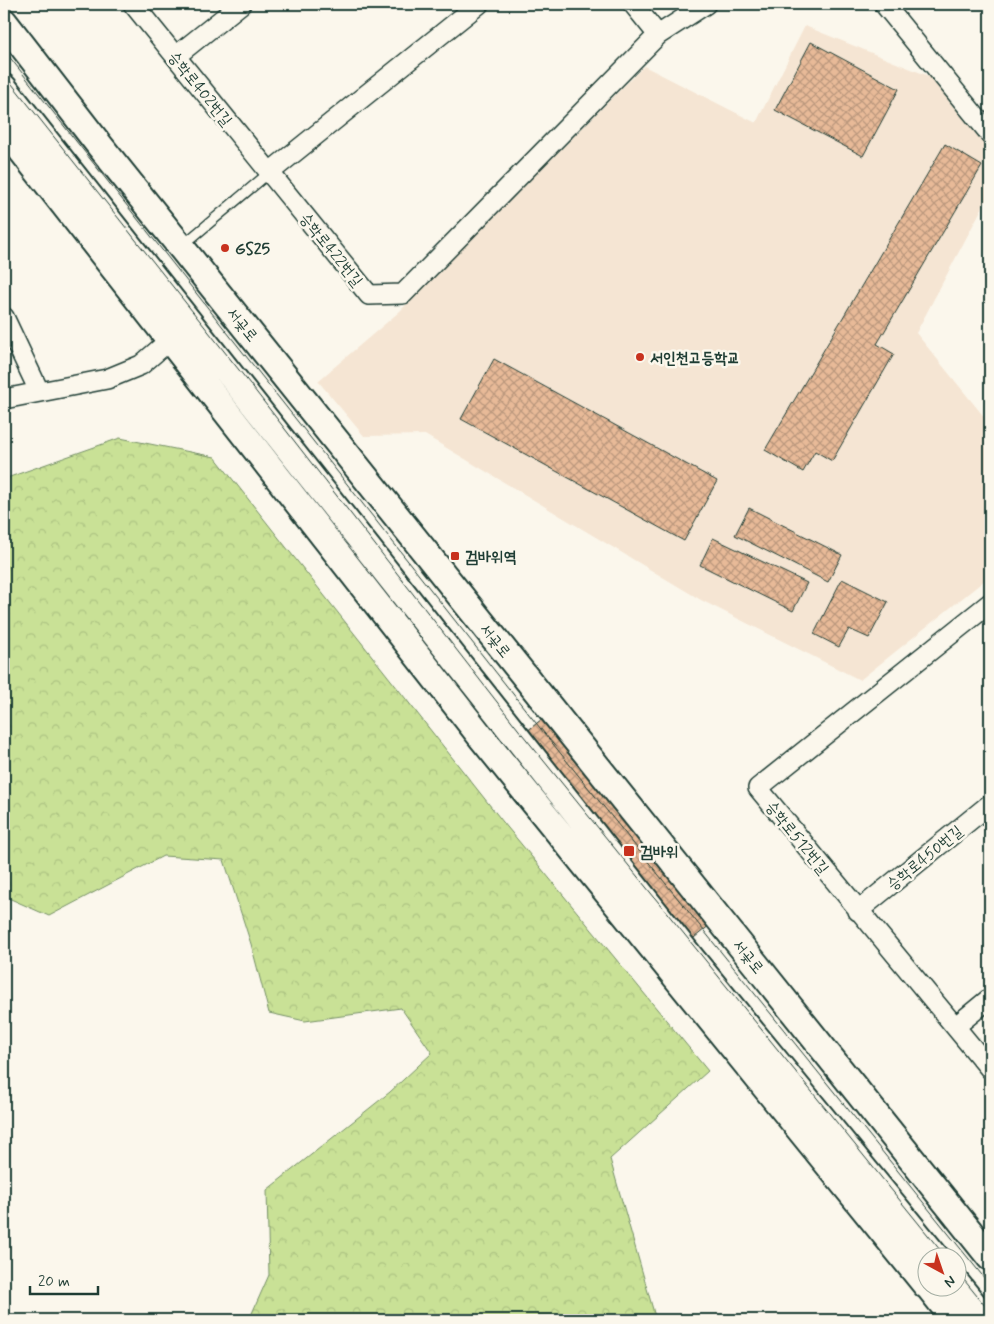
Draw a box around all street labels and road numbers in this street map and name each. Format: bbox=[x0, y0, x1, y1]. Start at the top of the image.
street label: 승학로402번길 bbox=[163, 47, 237, 131]
street label: 승학로422번길 bbox=[295, 209, 367, 291]
street label: 서곶로 bbox=[222, 303, 262, 347]
street label: 서곶로 bbox=[475, 619, 515, 663]
street label: 승학로512번길 bbox=[761, 797, 833, 879]
street label: 승학로450번길 bbox=[882, 821, 967, 895]
street label: 서곶로 bbox=[728, 935, 768, 979]

